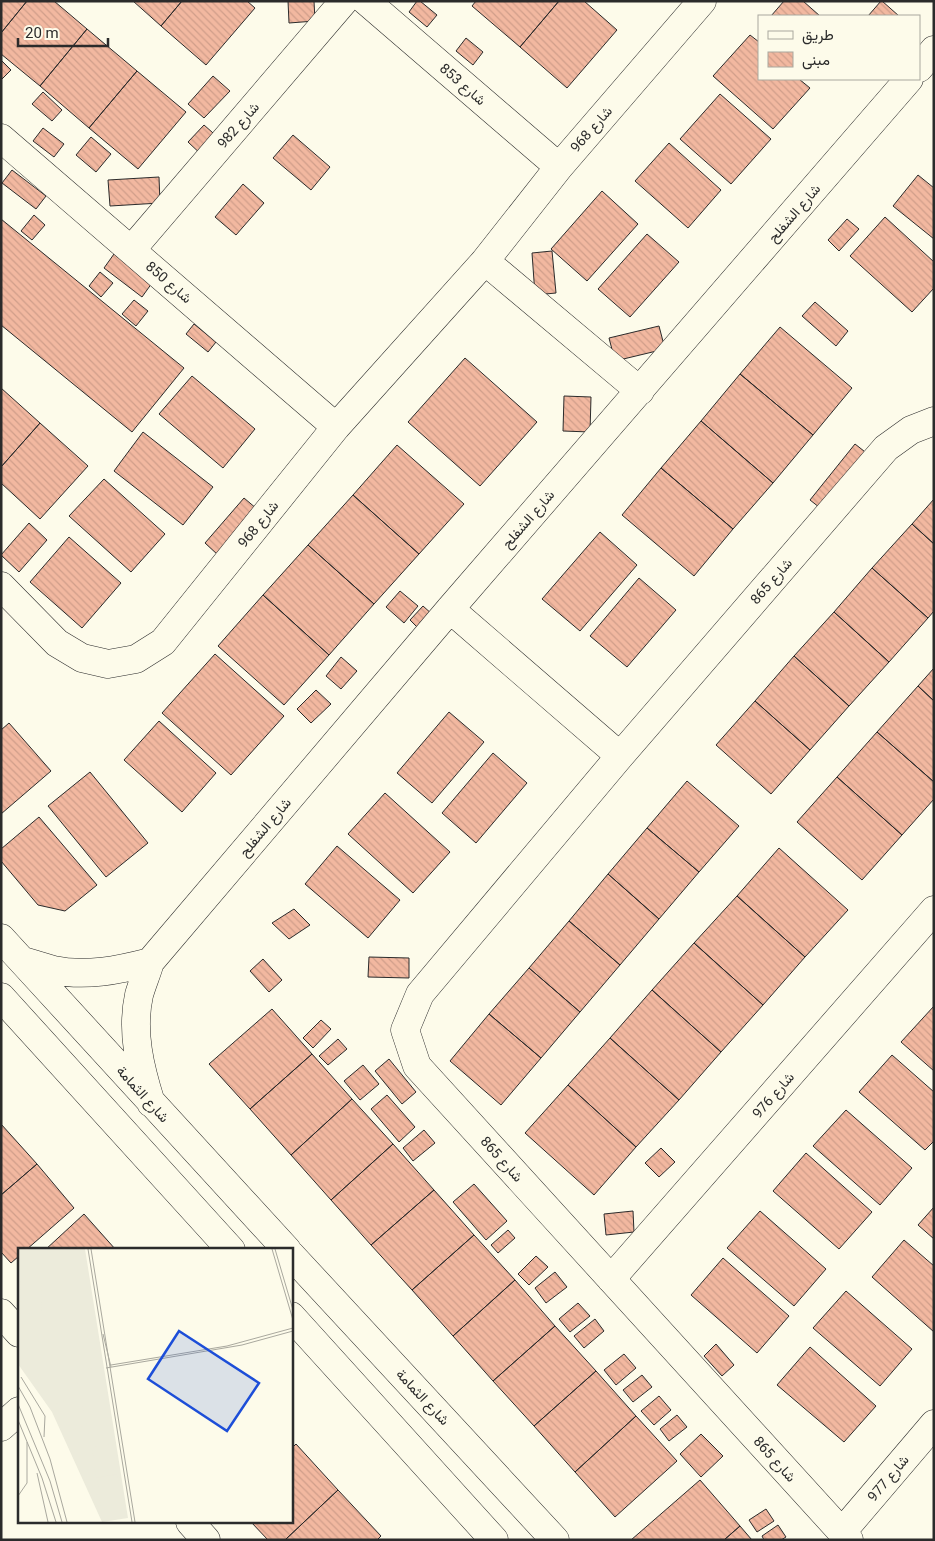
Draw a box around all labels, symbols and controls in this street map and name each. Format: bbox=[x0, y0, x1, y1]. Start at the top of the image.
scale bar bbox=[18, 15, 108, 47]
legend bbox=[758, 15, 920, 80]
text: 20 m bbox=[25, 24, 59, 42]
text: طريق bbox=[802, 26, 834, 45]
text: مبنى bbox=[802, 51, 830, 70]
street label: شارع 853 bbox=[435, 60, 489, 110]
street label: شارع 982 bbox=[214, 99, 264, 153]
street label: شارع 968 bbox=[567, 103, 617, 157]
street label: شارع الشفلح bbox=[764, 181, 826, 247]
street label: شارع 850 bbox=[141, 258, 195, 308]
street label: شارع الشفلح bbox=[498, 487, 560, 553]
street label: شارع 968 bbox=[234, 497, 284, 552]
street label: شارع 865 bbox=[747, 555, 797, 609]
street label: شارع الشفلح bbox=[236, 794, 296, 862]
street label: شارع الثمامة bbox=[111, 1063, 172, 1127]
street label: شارع 976 bbox=[749, 1069, 799, 1123]
street label: شارع 865 bbox=[475, 1133, 526, 1187]
inset map bbox=[18, 1248, 292, 1524]
street label: شارع الثمامة bbox=[391, 1366, 453, 1430]
street label: شارع 865 bbox=[748, 1433, 799, 1487]
street label: شارع 977 bbox=[864, 1452, 914, 1506]

